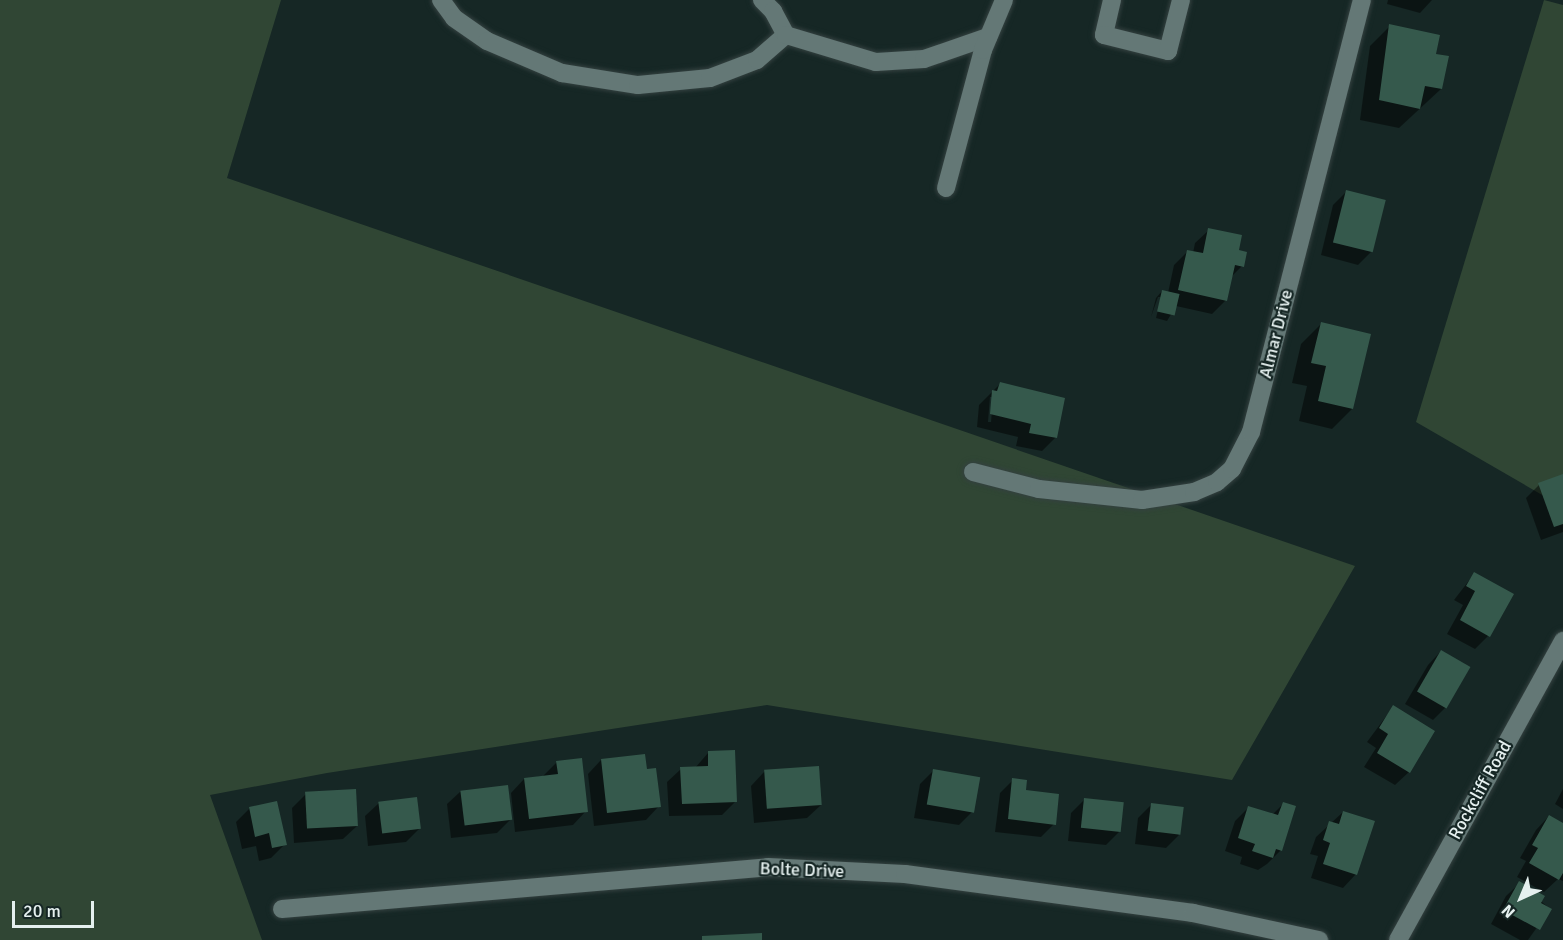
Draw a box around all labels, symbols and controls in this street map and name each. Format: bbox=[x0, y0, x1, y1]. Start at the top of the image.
street label: Almar Drive bbox=[1255, 288, 1297, 380]
street label: Rockcliff Road bbox=[1444, 737, 1516, 843]
street label: Bolte Drive bbox=[759, 858, 845, 882]
north arrow bbox=[1491, 868, 1551, 928]
scale bar bbox=[15, 889, 98, 927]
text: 20 m bbox=[23, 900, 61, 922]
text: N bbox=[1498, 900, 1519, 922]

